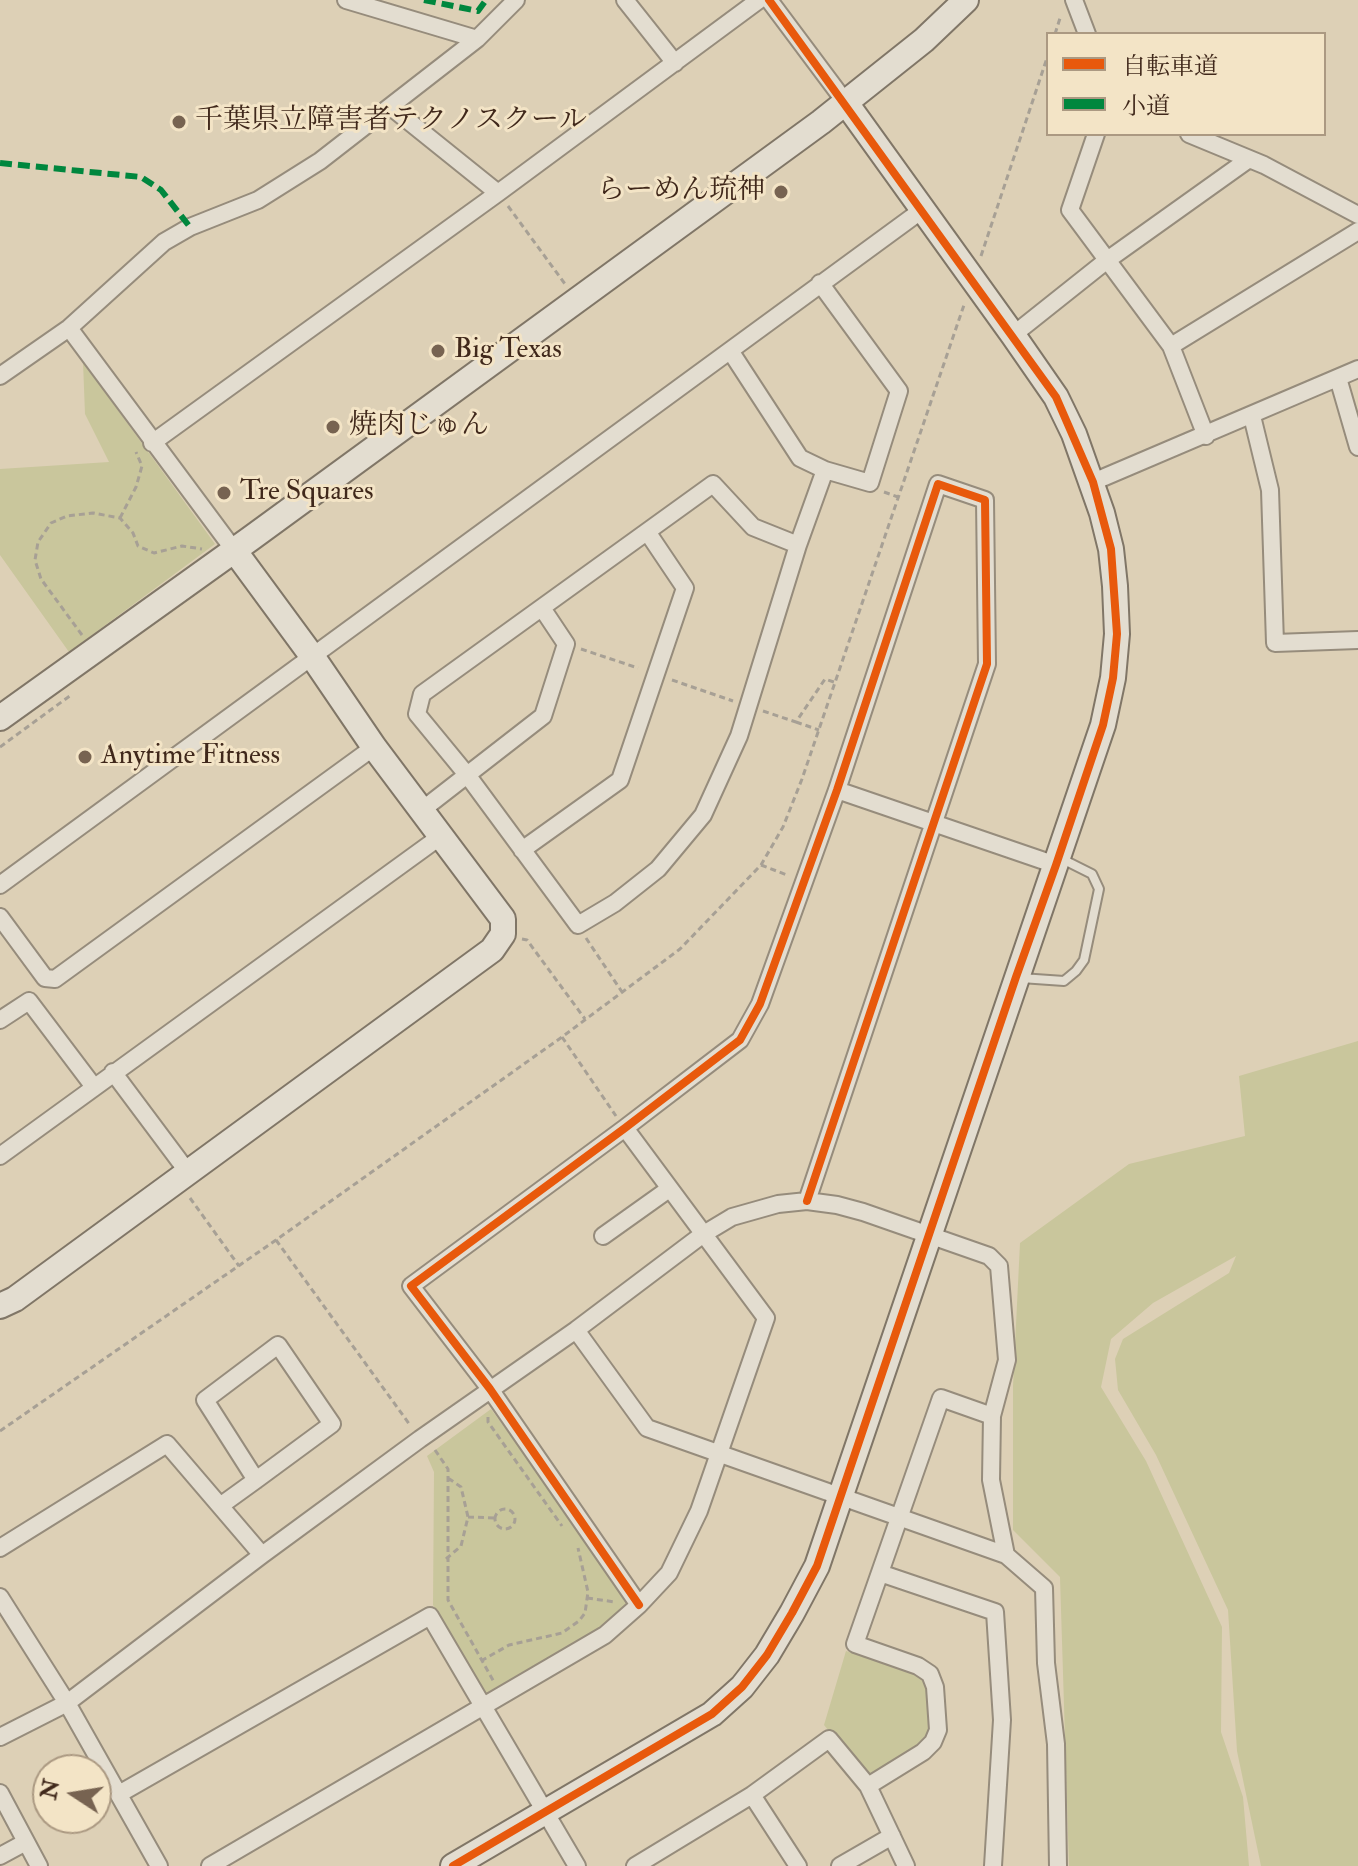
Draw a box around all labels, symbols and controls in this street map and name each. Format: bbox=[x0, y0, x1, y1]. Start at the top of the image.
legend bbox=[1046, 32, 1326, 136]
text: 自転車道 bbox=[1122, 51, 1218, 82]
text: 小道 bbox=[1122, 91, 1170, 122]
place label: 千葉県立障害者テクノスクール bbox=[195, 105, 587, 139]
marker: 千葉県立障害者テクノスクール bbox=[170, 113, 188, 131]
place label: らーめん琉神 bbox=[597, 175, 765, 209]
marker: らーめん琉神 bbox=[772, 183, 790, 201]
place label: Big Texas bbox=[454, 334, 562, 368]
marker: Big Texas bbox=[429, 342, 447, 360]
place label: 焼肉じゅん bbox=[349, 410, 489, 444]
marker: 焼肉じゅん bbox=[324, 418, 342, 436]
place label: Tre Squares bbox=[240, 476, 374, 510]
marker: Tre Squares bbox=[215, 484, 233, 502]
place label: Anytime Fitness bbox=[101, 740, 280, 774]
marker: Anytime Fitness bbox=[76, 748, 94, 766]
north arrow bbox=[32, 1754, 112, 1834]
text: N bbox=[35, 1777, 66, 1802]

